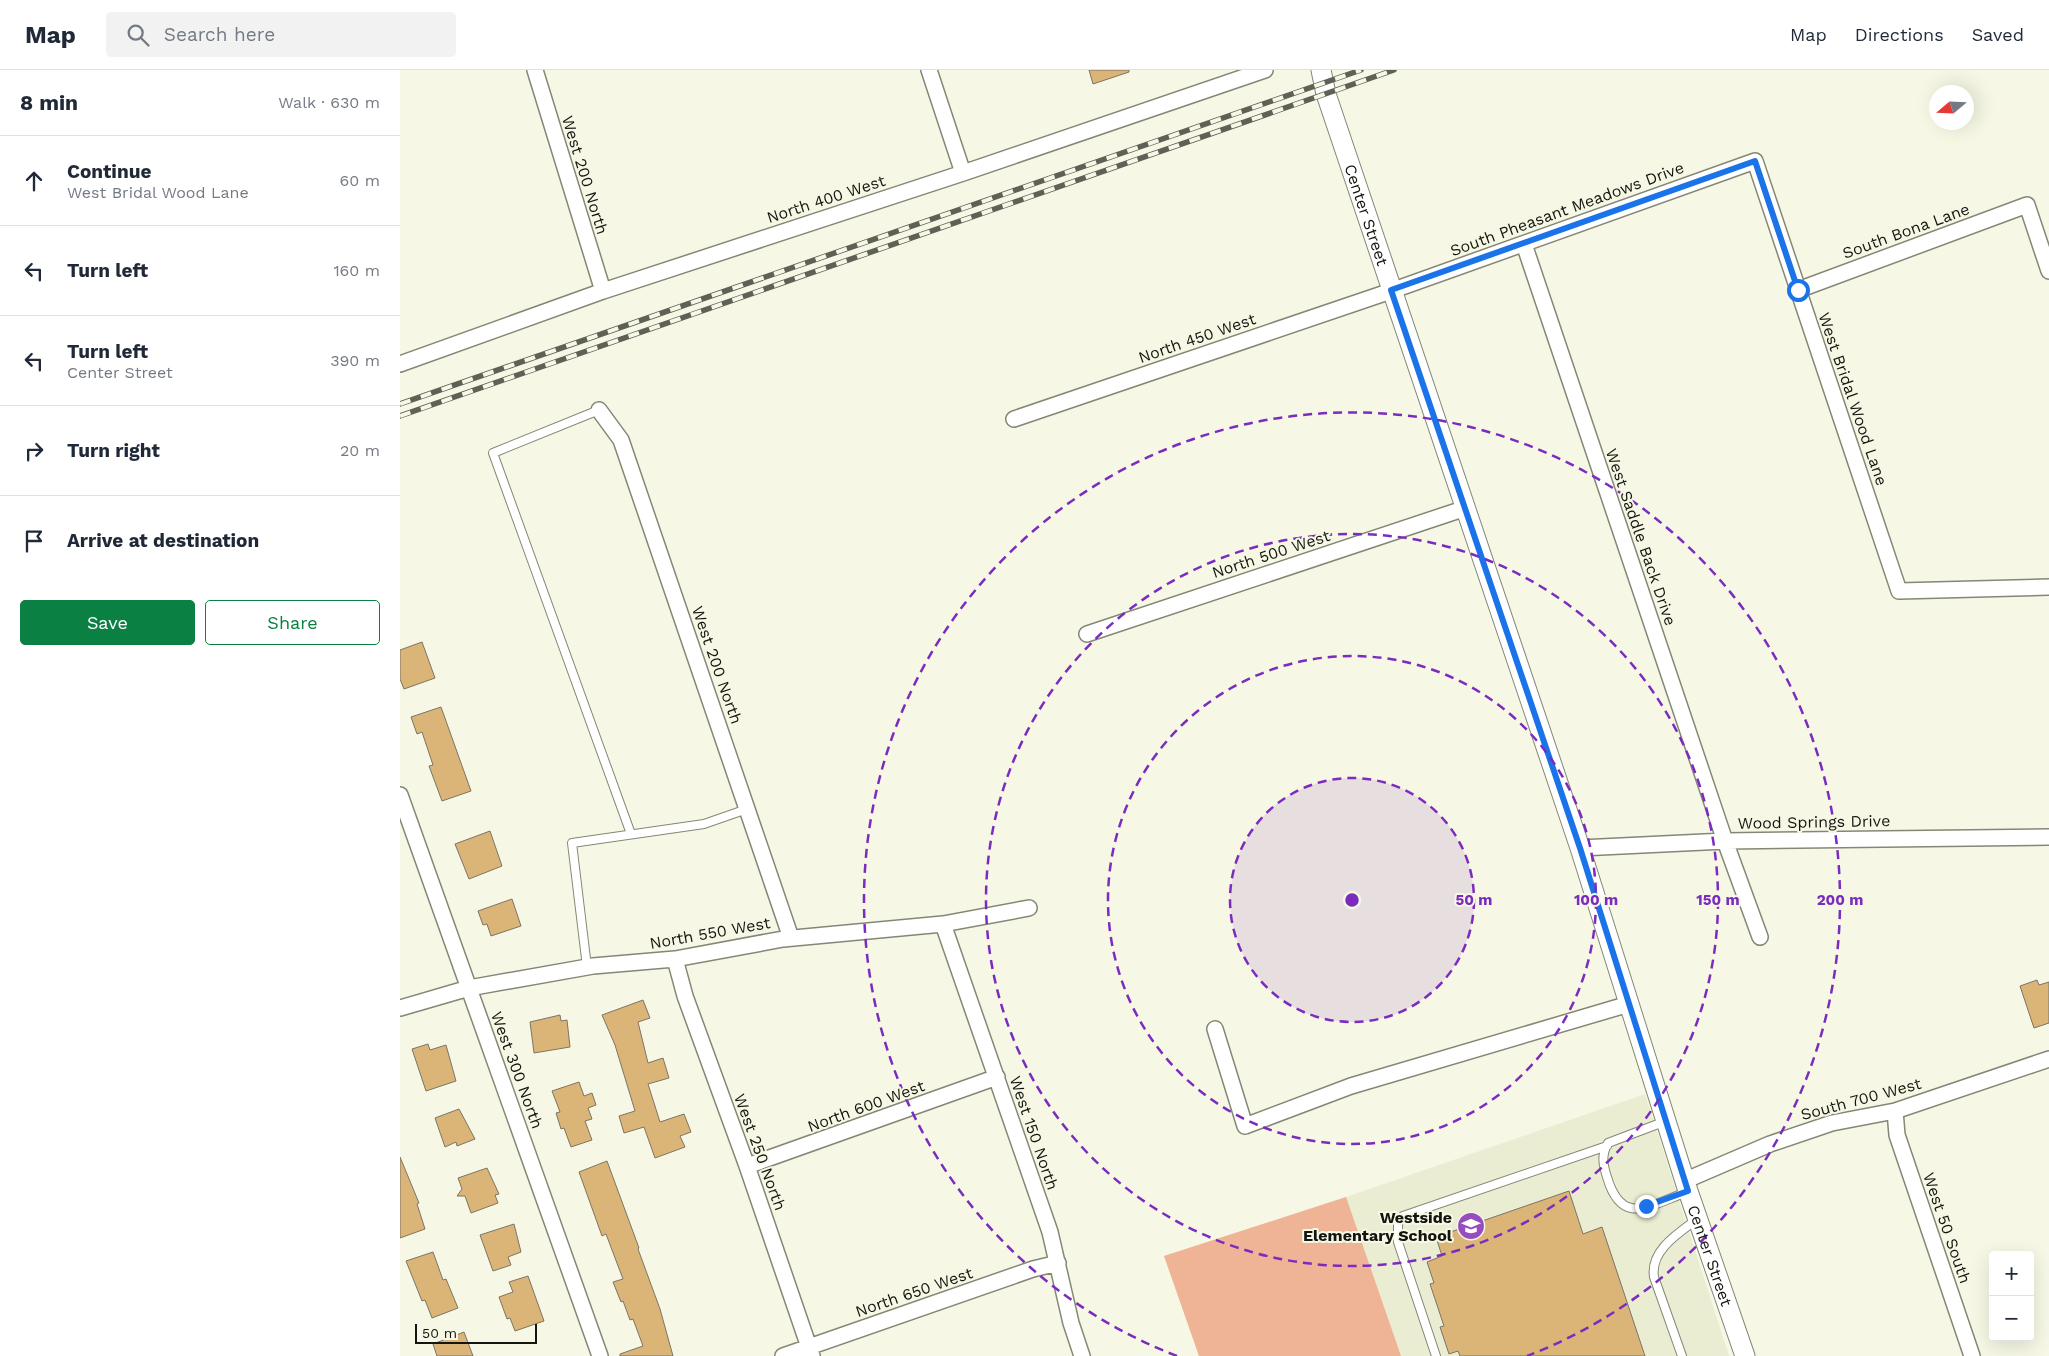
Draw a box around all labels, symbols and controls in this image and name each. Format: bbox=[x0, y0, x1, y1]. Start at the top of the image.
search box bbox=[106, 12, 456, 57]
text: Map bbox=[25, 21, 76, 49]
icon: search bbox=[124, 21, 152, 49]
text: Search here bbox=[164, 23, 275, 46]
text: Map bbox=[1790, 24, 1827, 45]
text: Directions bbox=[1855, 24, 1944, 45]
text: Saved bbox=[1972, 24, 2024, 45]
north arrow bbox=[1929, 85, 1974, 130]
text: 8 min bbox=[20, 90, 78, 115]
text: Walk · 630 m bbox=[278, 93, 380, 112]
street label: West 200 North bbox=[558, 113, 612, 237]
street label: South Pheasant Meadows Drive bbox=[1448, 158, 1686, 260]
text: Continue bbox=[67, 160, 151, 183]
street label: Center Street bbox=[1341, 162, 1393, 268]
icon: ahead bbox=[20, 167, 48, 195]
text: 60 m bbox=[340, 171, 380, 190]
street label: North 400 West bbox=[764, 171, 888, 227]
text: West Bridal Wood Lane bbox=[67, 183, 249, 202]
street label: South Bona Lane bbox=[1840, 199, 1972, 263]
icon: left bbox=[20, 257, 48, 285]
text: Turn left bbox=[67, 259, 148, 282]
text: 160 m bbox=[333, 261, 380, 280]
route start bbox=[1787, 279, 1810, 302]
street label: North 450 West bbox=[1136, 309, 1258, 367]
street label: West Bridal Wood Lane bbox=[1814, 310, 1892, 488]
text: Turn left bbox=[67, 340, 148, 363]
icon: left bbox=[20, 347, 48, 375]
text: 390 m bbox=[330, 351, 380, 370]
text: Center Street bbox=[67, 363, 173, 382]
icon: right bbox=[20, 437, 48, 465]
text: Turn right bbox=[67, 439, 160, 462]
text: 20 m bbox=[340, 441, 380, 460]
street label: West Saddle Back Drive bbox=[1602, 446, 1680, 628]
street label: North 500 West bbox=[1210, 526, 1333, 582]
icon: arrive bbox=[20, 527, 48, 555]
text: Arrive at destination bbox=[67, 529, 259, 552]
button: Save bbox=[20, 600, 195, 645]
button: Share bbox=[205, 600, 380, 645]
street label: West 200 North bbox=[688, 604, 746, 726]
street label: Wood Springs Drive bbox=[1738, 811, 1890, 833]
centre of rings bbox=[1343, 891, 1361, 909]
text: 50 m bbox=[1456, 891, 1492, 909]
text: 100 m bbox=[1574, 891, 1618, 909]
text: 150 m bbox=[1696, 891, 1740, 909]
text: 200 m bbox=[1817, 891, 1863, 909]
street label: North 550 West bbox=[648, 913, 772, 953]
street label: West 300 North bbox=[487, 1009, 547, 1131]
street label: West 150 North bbox=[1006, 1074, 1062, 1192]
street label: South 700 West bbox=[1799, 1074, 1924, 1124]
street label: North 600 West bbox=[805, 1076, 927, 1136]
street label: West 250 North bbox=[730, 1091, 790, 1213]
street label: West 50 South bbox=[1919, 1170, 1975, 1286]
route end bbox=[1635, 1195, 1658, 1218]
street label: Center Street bbox=[1684, 1202, 1737, 1309]
place label: Westside Elementary School bbox=[1303, 1208, 1453, 1245]
school or university icon: Westside Elementary School bbox=[1456, 1211, 1486, 1241]
map controls bbox=[1989, 1251, 2034, 1341]
button: + bbox=[1989, 1251, 2034, 1296]
street label: North 650 West bbox=[853, 1263, 975, 1321]
button: − bbox=[1989, 1296, 2034, 1341]
scale bar bbox=[415, 1321, 538, 1344]
text: 50 m bbox=[422, 1325, 457, 1341]

